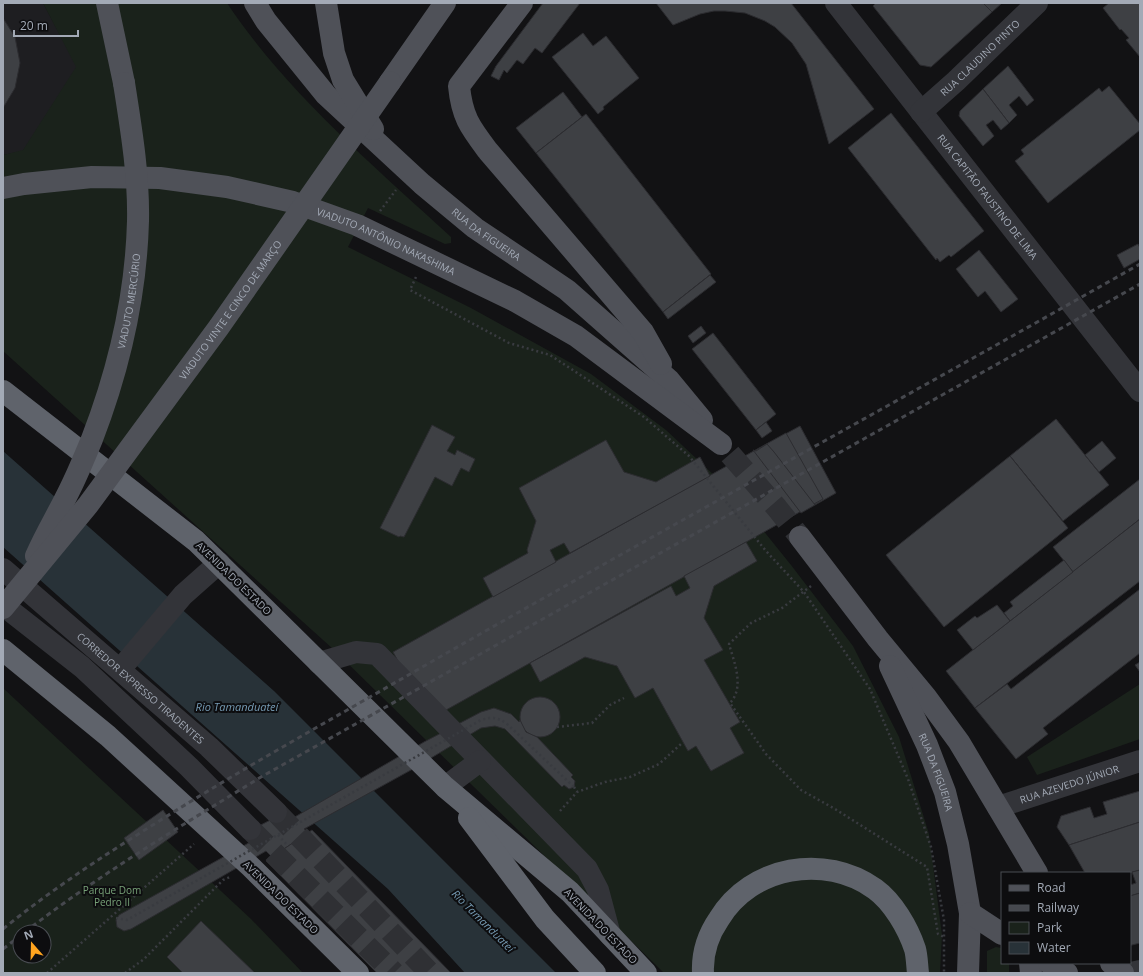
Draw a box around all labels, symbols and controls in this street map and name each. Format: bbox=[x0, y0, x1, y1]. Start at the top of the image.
scale bar bbox=[14, 12, 78, 38]
street label: RUA CLAUDINO PINTO bbox=[937, 16, 1023, 99]
text: 20 m bbox=[20, 17, 48, 34]
street label: RUA CAPITÃO FAUSTINO DE LIMA bbox=[934, 131, 1042, 263]
street label: VIADUTO ANTÔNIO NAKASHIMA bbox=[315, 204, 458, 279]
street label: RUA DA FIGUEIRA bbox=[449, 205, 524, 264]
street label: VIADUTO VINTE E CINCO DE MARÇO bbox=[176, 237, 285, 382]
street label: VIADUTO MERCÚRIO bbox=[114, 252, 143, 350]
street label: AVENIDA DO ESTADO bbox=[193, 538, 275, 618]
street label: CORREDOR EXPRESSO TIRADENTES bbox=[74, 629, 207, 747]
water label: Rio Tamanduateí bbox=[196, 699, 280, 714]
street label: RUA DA FIGUEIRA bbox=[915, 731, 957, 813]
street label: RUA AZEVEDO JÚNIOR bbox=[1018, 761, 1121, 806]
street label: AVENIDA DO ESTADO bbox=[240, 857, 322, 937]
legend bbox=[1001, 872, 1131, 964]
text: Road bbox=[1037, 879, 1066, 896]
park label: Parque Dom Pedro II bbox=[83, 883, 141, 909]
street label: AVENIDA DO ESTADO bbox=[561, 885, 641, 967]
water label: Rio Tamanduateí bbox=[449, 886, 519, 956]
text: Railway bbox=[1037, 899, 1080, 916]
text: Park bbox=[1037, 919, 1063, 936]
north arrow bbox=[12, 924, 52, 964]
text: N bbox=[22, 926, 35, 943]
text: Water bbox=[1037, 939, 1071, 956]

